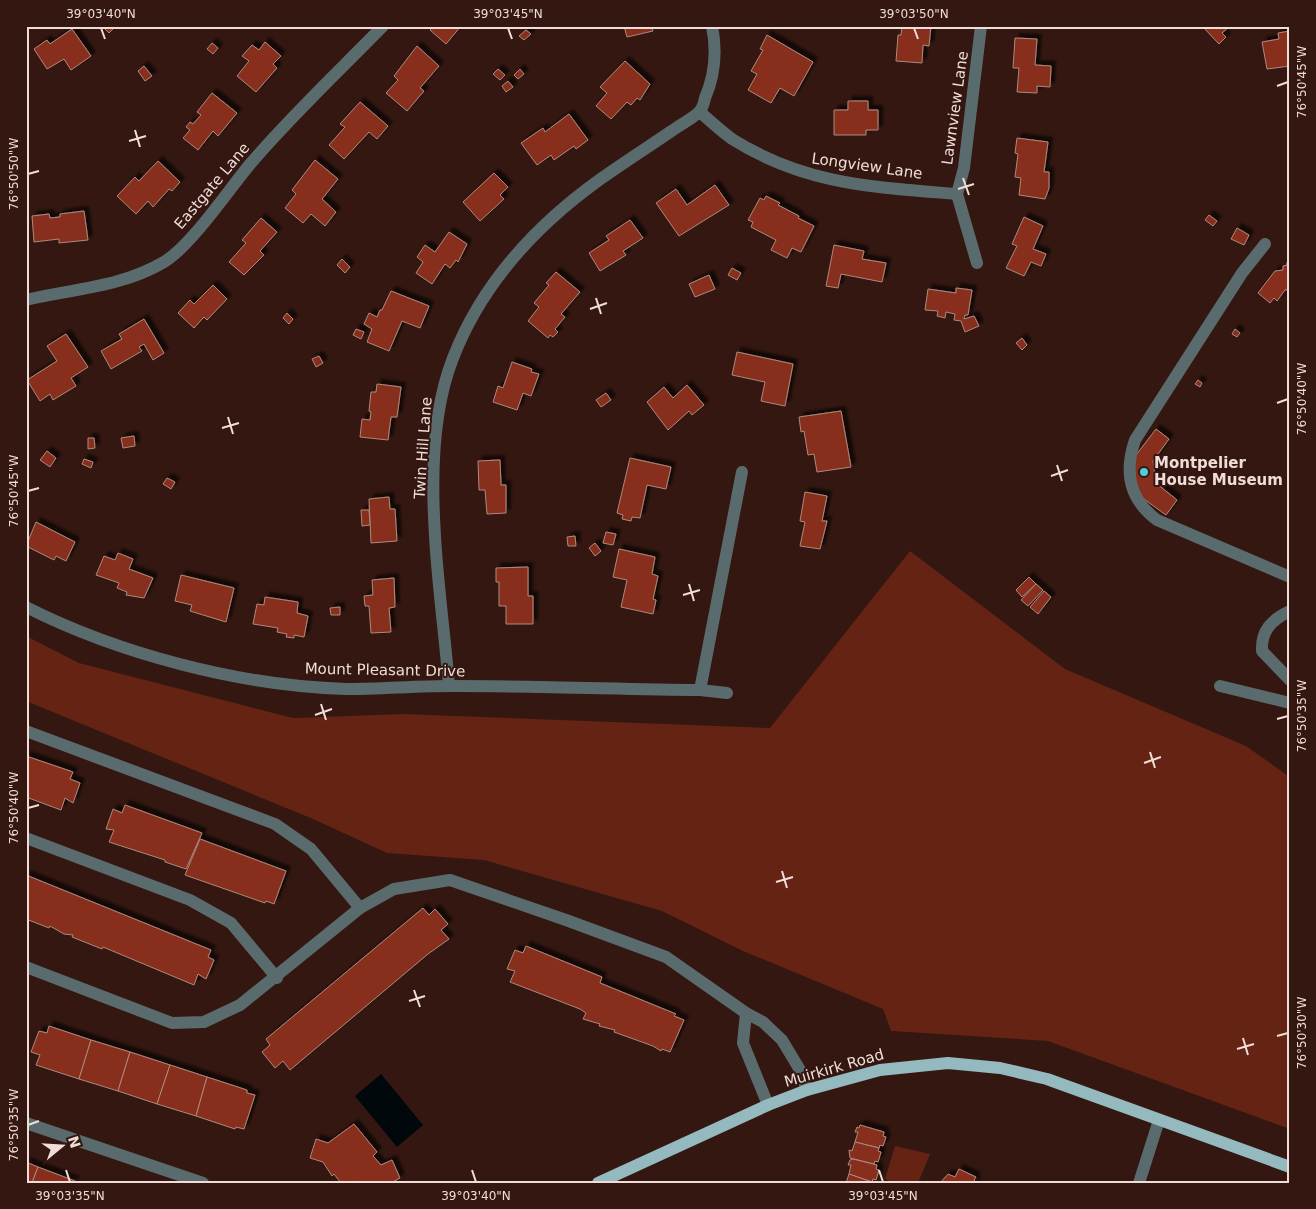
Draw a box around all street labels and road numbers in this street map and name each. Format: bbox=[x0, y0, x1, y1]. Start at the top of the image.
street label: Lawnview Lane bbox=[938, 50, 972, 166]
street label: Eastgate Lane bbox=[171, 139, 253, 233]
street label: Longview Lane bbox=[810, 149, 924, 183]
street label: Twin Hill Lane bbox=[410, 396, 436, 501]
street label: Mount Pleasant Drive bbox=[305, 660, 465, 680]
street label: Muirkirk Road bbox=[782, 1045, 886, 1091]

